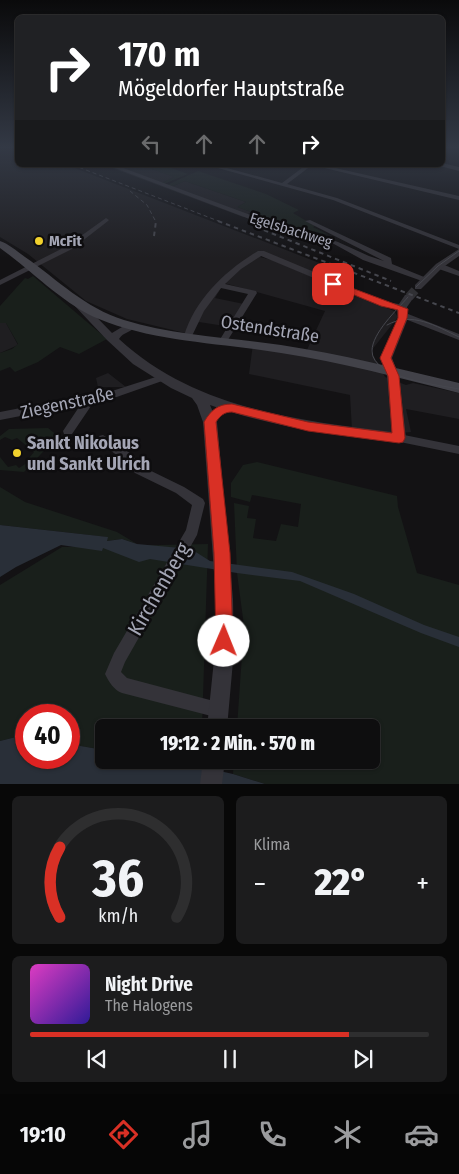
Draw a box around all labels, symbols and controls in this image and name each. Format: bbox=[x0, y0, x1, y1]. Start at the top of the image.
text: 170 m bbox=[118, 33, 201, 75]
icon: right bbox=[35, 35, 100, 100]
text: Mögeldorfer Hauptstraße bbox=[118, 75, 345, 102]
icon: left bbox=[137, 130, 165, 158]
icon: ahead bbox=[190, 130, 218, 158]
icon: ahead bbox=[243, 130, 271, 158]
icon: right bbox=[296, 130, 324, 158]
street label: Egelsbachweg bbox=[248, 209, 334, 251]
place label: McFit bbox=[49, 232, 82, 250]
marker: McFit bbox=[33, 235, 45, 247]
pin bbox=[312, 263, 354, 305]
icon: arrive bbox=[319, 270, 347, 298]
street label: Ostendstraße bbox=[219, 310, 321, 348]
street label: Ziegenstraße bbox=[18, 382, 116, 424]
place label: Sankt Nikolaus und Sankt Ulrich bbox=[27, 432, 150, 475]
marker: Sankt Nikolaus und Sankt Ulrich bbox=[11, 447, 23, 459]
street label: Kirchenberg bbox=[122, 538, 196, 640]
position arrow bbox=[197, 614, 249, 666]
speed limit sign: 40 bbox=[15, 704, 80, 769]
text: 19:12 · 2 Min. · 570 m bbox=[160, 732, 315, 755]
text: Klima bbox=[254, 835, 290, 854]
text: 36 bbox=[91, 847, 144, 910]
text: 22° bbox=[314, 859, 368, 905]
text: − bbox=[254, 867, 266, 900]
text: + bbox=[416, 867, 429, 900]
text: km/h bbox=[98, 905, 138, 927]
text: Night Drive bbox=[105, 973, 193, 996]
text: The Halogens bbox=[105, 996, 193, 1015]
icon: previous bbox=[83, 1045, 111, 1073]
icon: pause bbox=[216, 1045, 244, 1073]
icon: next bbox=[349, 1045, 377, 1073]
icon: directions bbox=[106, 1117, 141, 1152]
icon: music bbox=[180, 1117, 215, 1152]
icon: phone bbox=[255, 1117, 290, 1152]
icon: climate bbox=[330, 1117, 365, 1152]
icon: car bbox=[404, 1117, 439, 1152]
text: 19:10 bbox=[20, 1121, 66, 1148]

